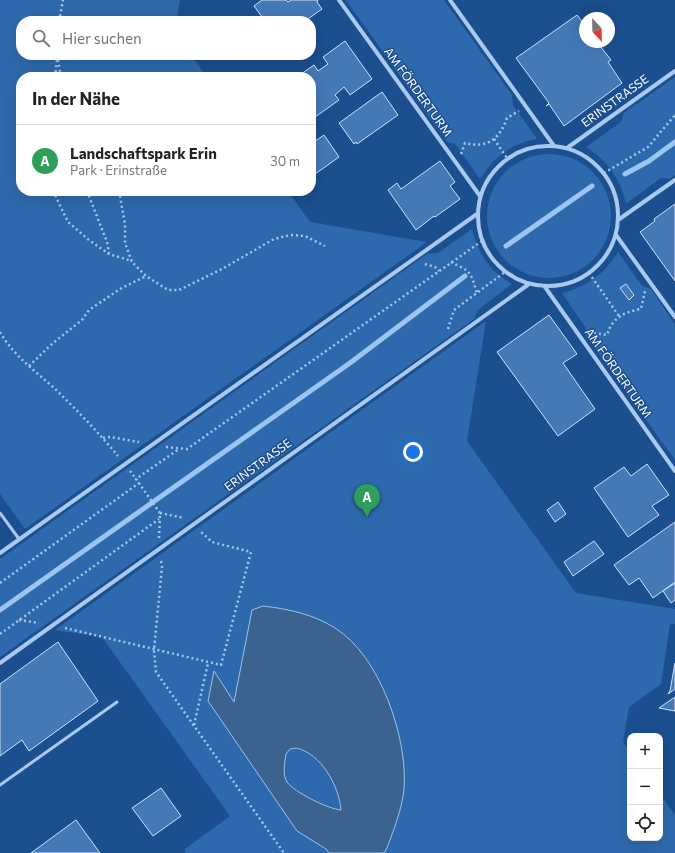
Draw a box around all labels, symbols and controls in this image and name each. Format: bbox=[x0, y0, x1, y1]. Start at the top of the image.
north arrow bbox=[579, 12, 615, 48]
search box bbox=[16, 16, 316, 60]
icon: search bbox=[30, 27, 52, 49]
text: Hier suchen bbox=[62, 29, 142, 47]
street label: AM FÖRDERTURM bbox=[382, 44, 456, 139]
street label: ERINSTRASSE bbox=[578, 71, 651, 129]
text: In der Nähe bbox=[32, 88, 120, 109]
text: Landschaftspark Erin bbox=[70, 144, 217, 162]
text: A bbox=[40, 153, 50, 169]
text: 30 m bbox=[270, 153, 300, 169]
text: Park · Erinstraße bbox=[70, 162, 167, 178]
street label: AM FÖRDERTURM bbox=[583, 325, 655, 420]
street label: ERINSTRASSE bbox=[221, 435, 294, 493]
your location bbox=[403, 442, 423, 462]
pin: A bbox=[354, 484, 380, 517]
map controls bbox=[627, 733, 663, 841]
button: + bbox=[627, 733, 663, 769]
button: − bbox=[627, 769, 663, 805]
button: locate bbox=[627, 805, 663, 841]

